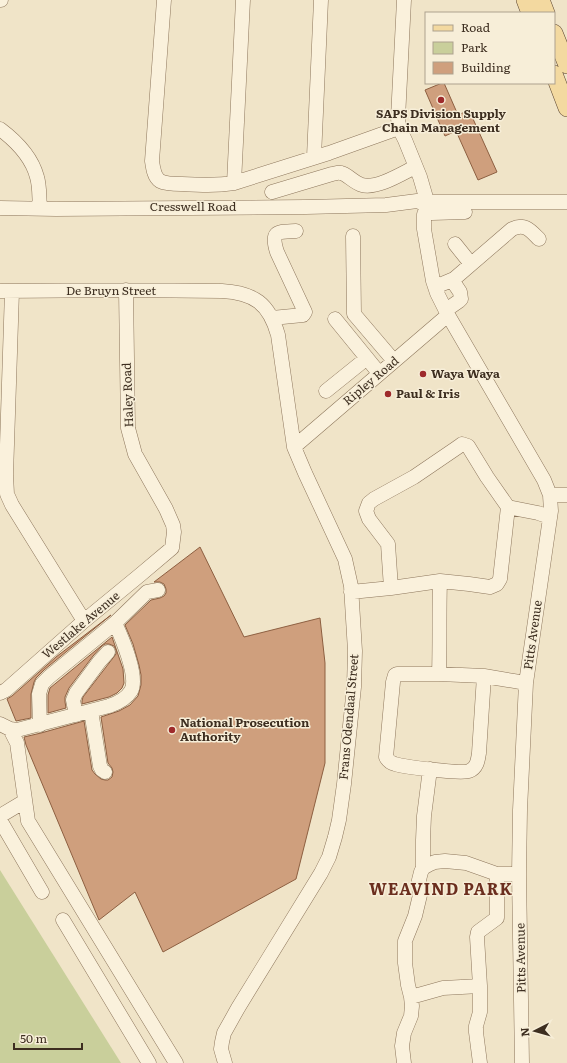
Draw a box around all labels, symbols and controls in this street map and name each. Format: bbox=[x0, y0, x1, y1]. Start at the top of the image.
legend bbox=[425, 12, 555, 84]
text: Road bbox=[461, 18, 491, 36]
text: Park bbox=[461, 38, 488, 56]
text: Building bbox=[461, 58, 511, 76]
marker: SAPS Division Supply Chain Management bbox=[436, 95, 446, 105]
place label: SAPS Division Supply Chain Management bbox=[376, 104, 507, 136]
street label: Cresswell Road bbox=[150, 197, 237, 215]
street label: De Bruyn Street bbox=[66, 281, 156, 299]
street label: Ripley Road bbox=[338, 351, 403, 409]
street label: Haley Road bbox=[117, 362, 137, 428]
place label: Waya Waya bbox=[431, 364, 500, 382]
marker: Waya Waya bbox=[418, 369, 428, 379]
place label: Paul & Iris bbox=[396, 384, 460, 402]
marker: Paul & Iris bbox=[383, 389, 393, 399]
street label: Westlake Avenue bbox=[38, 586, 123, 662]
street label: Pitts Avenue bbox=[518, 599, 546, 671]
street label: Frans Odendaal Street bbox=[334, 653, 362, 781]
place label: National Prosecution Authority bbox=[180, 713, 310, 745]
marker: National Prosecution Authority bbox=[167, 725, 177, 735]
district label: WEAVIND PARK bbox=[369, 876, 513, 900]
street label: Pitts Avenue bbox=[510, 923, 530, 993]
north arrow bbox=[515, 1011, 555, 1051]
scale bar bbox=[14, 1025, 82, 1051]
text: N bbox=[516, 1027, 532, 1038]
text: 50 m bbox=[20, 1029, 47, 1047]

